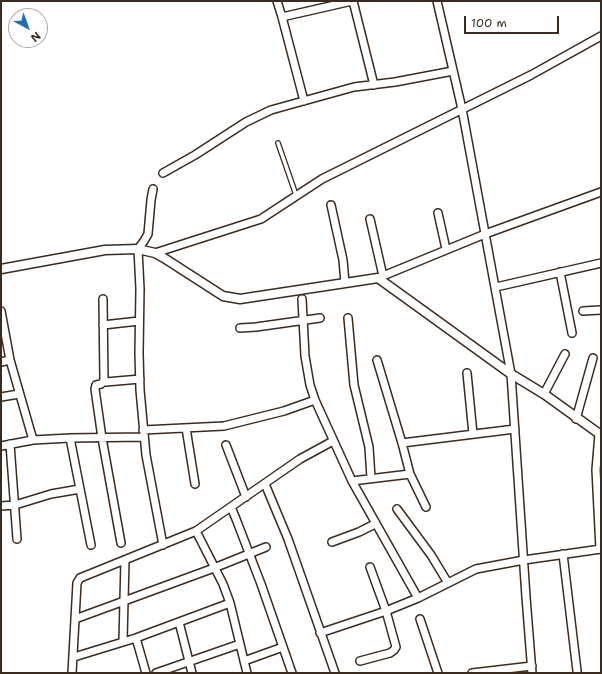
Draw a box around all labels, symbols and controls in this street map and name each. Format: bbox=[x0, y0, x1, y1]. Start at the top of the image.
north arrow bbox=[8, 8, 48, 48]
scale bar bbox=[466, 8, 561, 34]
text: 100 m bbox=[471, 15, 507, 31]
text: N bbox=[27, 28, 44, 45]

